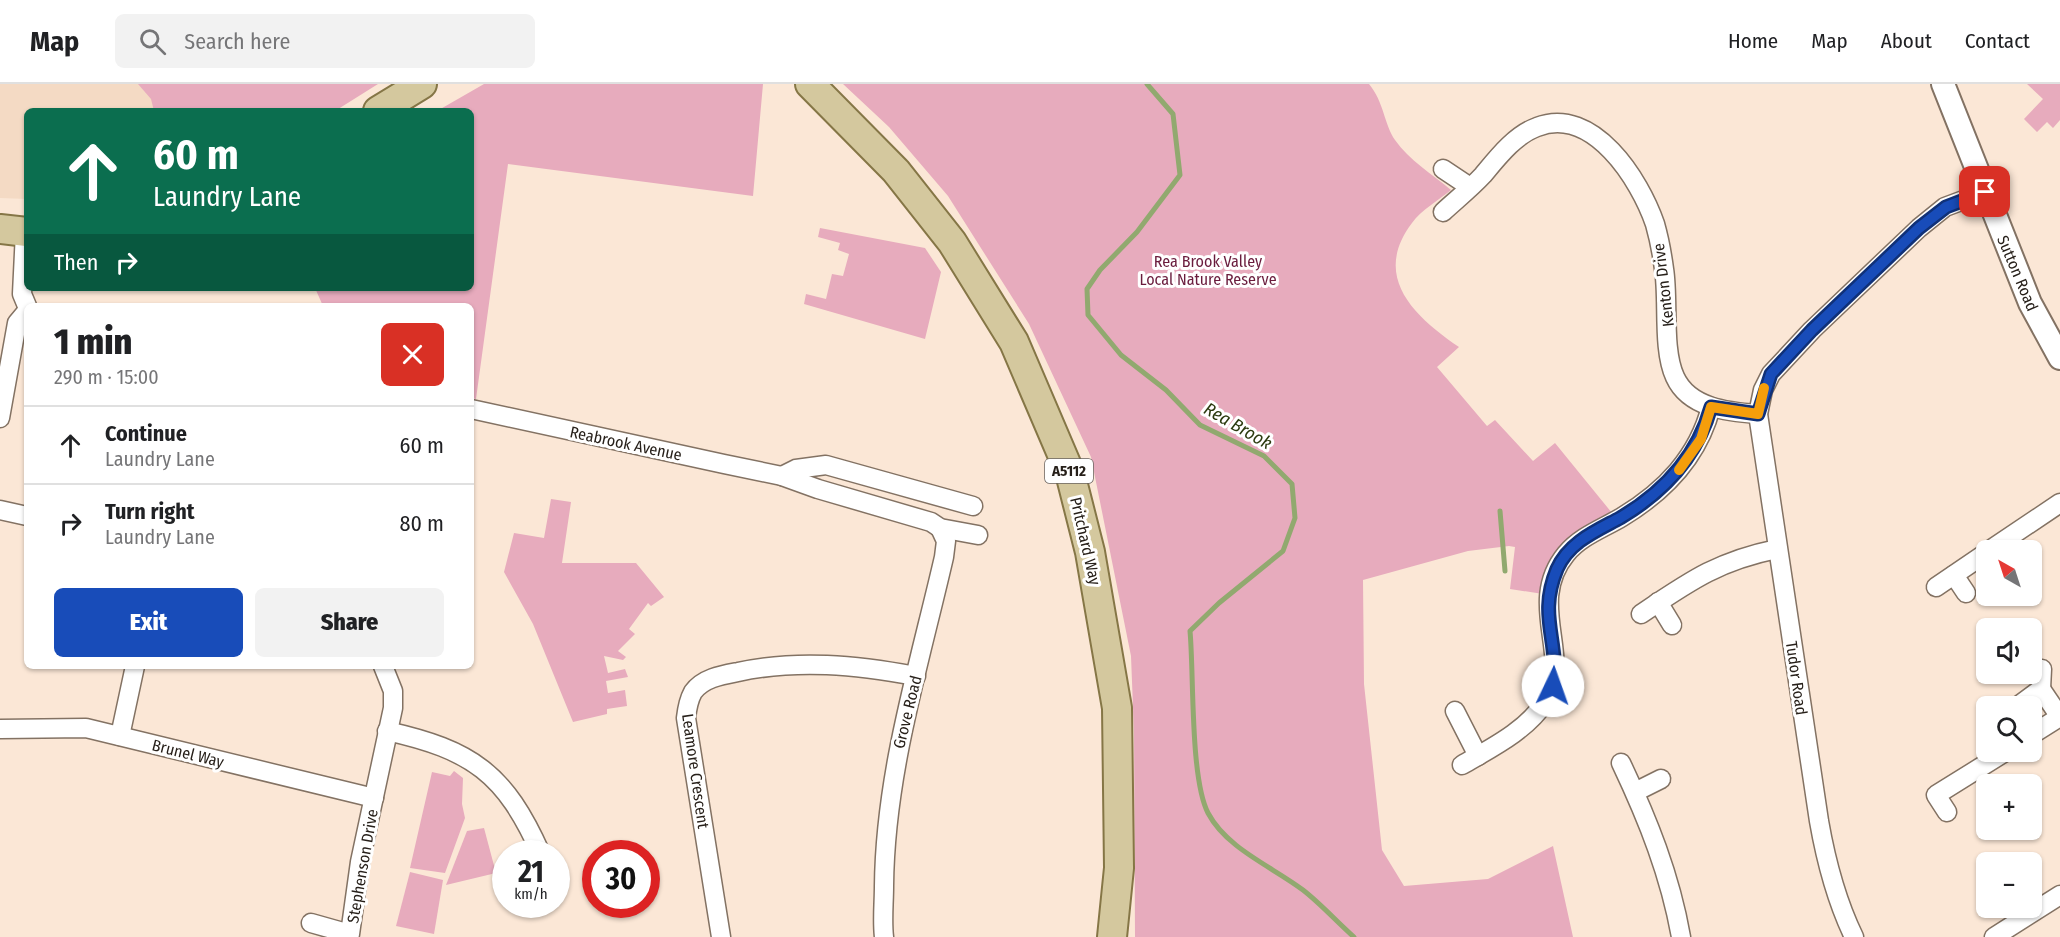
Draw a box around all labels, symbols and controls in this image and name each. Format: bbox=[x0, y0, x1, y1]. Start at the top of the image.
search box bbox=[115, 14, 535, 68]
text: Map bbox=[30, 25, 79, 58]
icon: search bbox=[136, 25, 169, 58]
text: Search here bbox=[184, 28, 290, 55]
text: Home bbox=[1728, 28, 1778, 54]
text: Map bbox=[1811, 28, 1848, 54]
text: About bbox=[1881, 28, 1932, 54]
text: Contact bbox=[1965, 28, 2030, 54]
text: 60 m bbox=[153, 130, 239, 180]
icon: ahead bbox=[54, 132, 132, 210]
pin bbox=[1959, 166, 2010, 217]
icon: arrive bbox=[1968, 175, 2001, 208]
text: Laundry Lane bbox=[153, 181, 301, 213]
street label: Sutton Road bbox=[1993, 233, 2042, 314]
street label: Kenton Drive bbox=[1649, 242, 1678, 328]
icon: right bbox=[110, 246, 143, 279]
text: Then bbox=[54, 249, 98, 276]
park label: Rea Brook Valley Local Nature Reserve bbox=[1139, 252, 1277, 289]
text: 1 min bbox=[54, 320, 132, 364]
button: close bbox=[381, 323, 444, 386]
text: 290 m · 15:00 bbox=[54, 365, 159, 389]
water label: Rea Brook bbox=[1200, 398, 1276, 454]
text: Continue bbox=[105, 420, 187, 447]
street label: Reabrook Avenue bbox=[568, 422, 684, 465]
icon: ahead bbox=[54, 429, 87, 462]
text: 60 m bbox=[400, 432, 444, 459]
text: Laundry Lane bbox=[105, 447, 215, 471]
road number: A5112 bbox=[1045, 459, 1093, 483]
street label: Pritchard Way bbox=[1066, 495, 1105, 588]
text: Turn right bbox=[105, 498, 194, 525]
icon: right bbox=[54, 507, 87, 540]
text: 80 m bbox=[399, 510, 444, 537]
text: Laundry Lane bbox=[105, 525, 215, 549]
north arrow bbox=[1976, 540, 2042, 606]
map controls bbox=[1976, 540, 2042, 918]
button: Exit bbox=[54, 588, 243, 657]
button: Share bbox=[255, 588, 444, 657]
button: sound bbox=[1976, 618, 2042, 684]
street label: Tudor Road bbox=[1782, 640, 1811, 716]
position arrow bbox=[1521, 654, 1585, 718]
street label: Grove Road bbox=[889, 674, 926, 751]
button: search bbox=[1976, 696, 2042, 762]
street label: Leamore Crescent bbox=[678, 712, 713, 830]
street label: Brunel Way bbox=[150, 735, 227, 772]
button: + bbox=[1976, 774, 2042, 840]
street label: Stephenson Drive bbox=[343, 808, 382, 925]
speed limit sign: 30 bbox=[582, 840, 660, 918]
button: − bbox=[1976, 852, 2042, 918]
text: 21 bbox=[518, 854, 544, 890]
text: km/h bbox=[514, 885, 548, 903]

